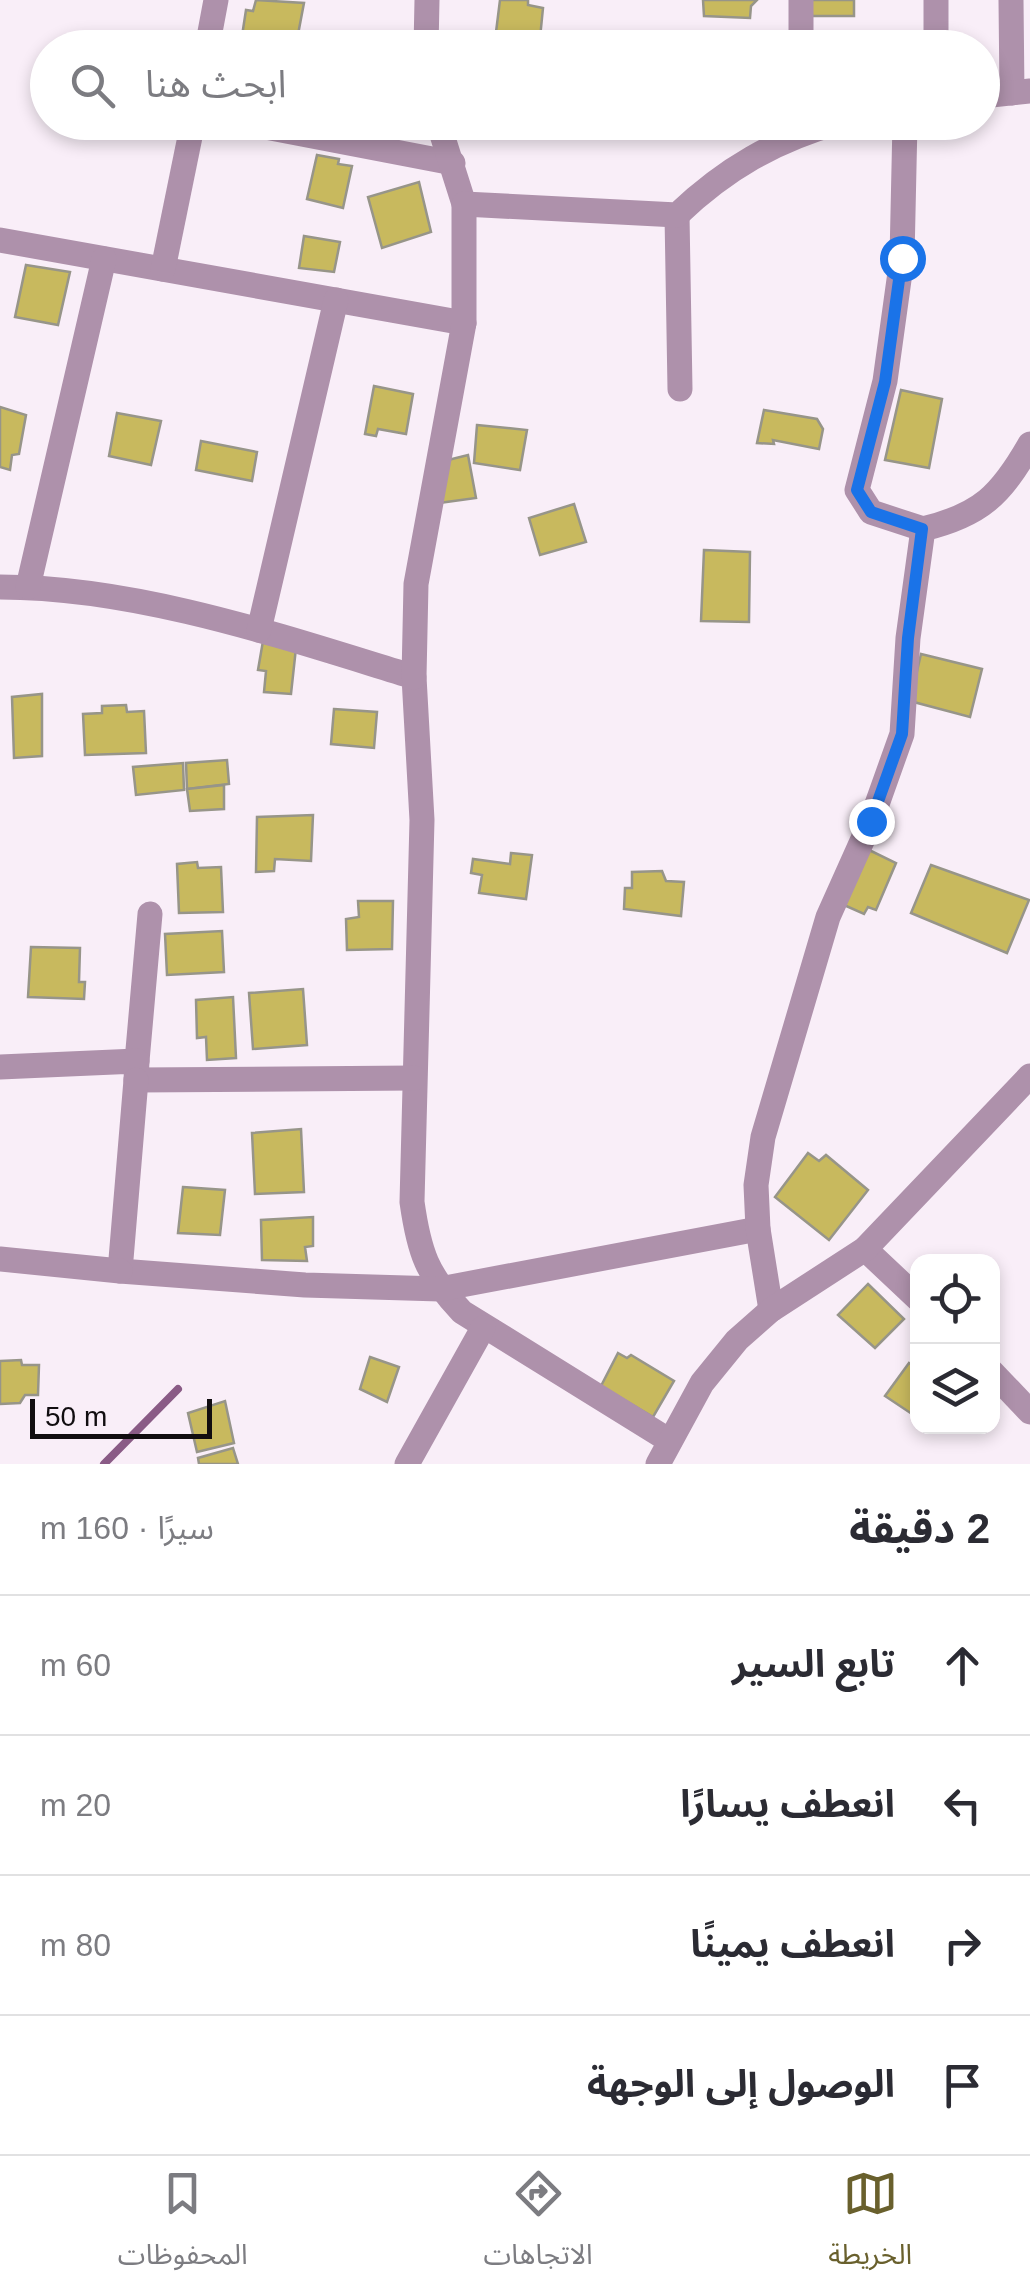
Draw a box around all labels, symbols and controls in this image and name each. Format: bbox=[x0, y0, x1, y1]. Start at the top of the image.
search box bbox=[30, 30, 1000, 140]
icon: search bbox=[65, 58, 120, 113]
text: ابحث هنا bbox=[145, 63, 286, 105]
route start bbox=[880, 236, 926, 282]
route end bbox=[849, 799, 895, 845]
map controls bbox=[910, 1254, 1000, 1434]
button: locate bbox=[910, 1254, 1000, 1344]
button: layers bbox=[910, 1344, 1000, 1434]
scale bar bbox=[30, 1394, 212, 1438]
text: 50 m bbox=[45, 1401, 107, 1432]
text: 2 دقيقة bbox=[849, 1505, 990, 1552]
text: سيرًا · 160 m bbox=[40, 1510, 214, 1546]
icon: ahead bbox=[935, 1638, 990, 1693]
text: تابع السير bbox=[732, 1643, 895, 1685]
text: 60 m bbox=[40, 1647, 111, 1683]
icon: left bbox=[935, 1778, 990, 1833]
text: انعطف يسارًا bbox=[680, 1783, 895, 1825]
text: 20 m bbox=[40, 1787, 111, 1823]
icon: right bbox=[935, 1918, 990, 1973]
text: انعطف يمينًا bbox=[690, 1923, 895, 1965]
text: 80 m bbox=[40, 1927, 111, 1963]
icon: arrive bbox=[935, 2058, 990, 2113]
text: الوصول إلى الوجهة bbox=[587, 2063, 895, 2105]
tab: المحفوظات bbox=[118, 2166, 248, 2285]
tab: الاتجاهات bbox=[483, 2166, 593, 2285]
tab: الخريطة bbox=[828, 2166, 912, 2285]

